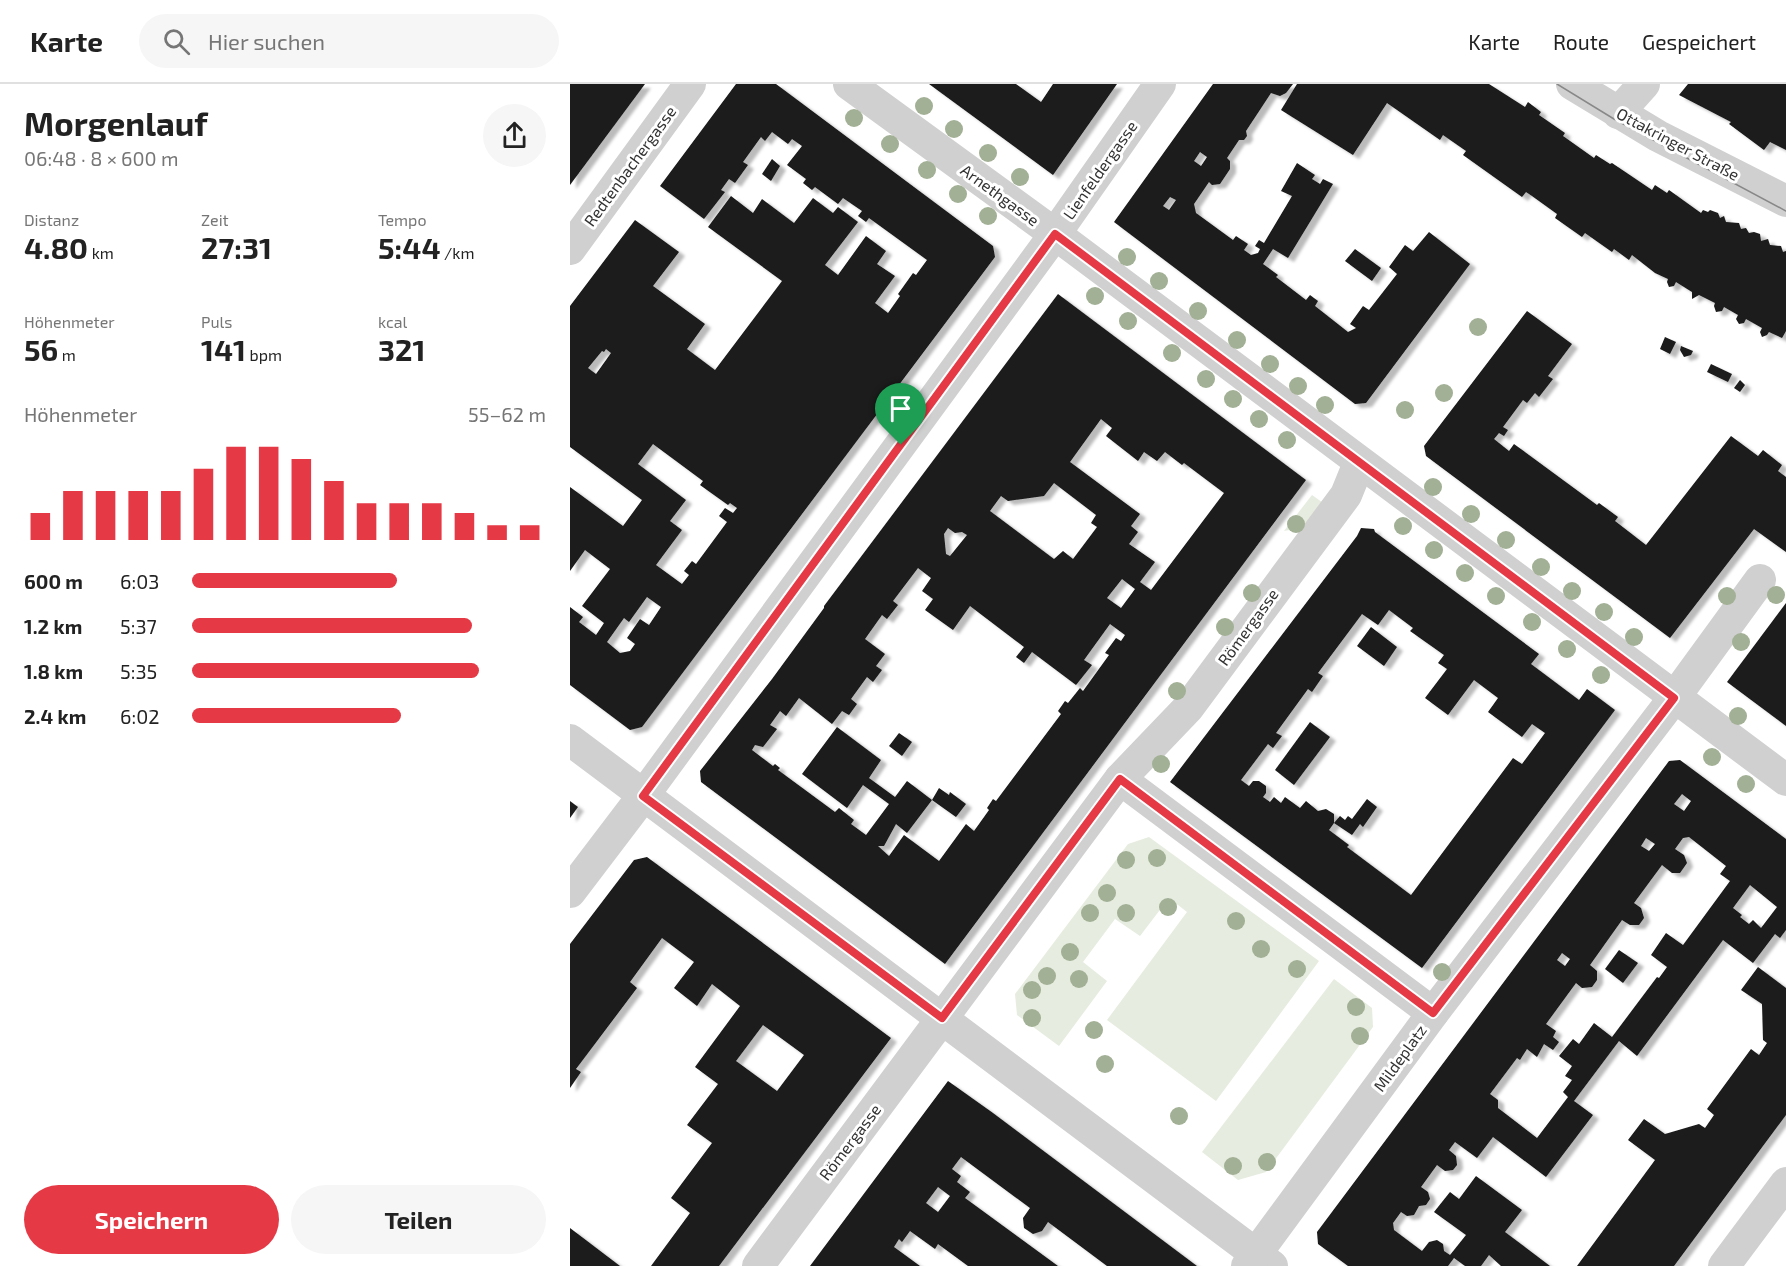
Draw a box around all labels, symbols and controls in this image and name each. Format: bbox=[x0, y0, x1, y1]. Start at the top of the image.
search box bbox=[139, 14, 559, 68]
text: Karte bbox=[30, 24, 103, 58]
icon: search bbox=[160, 25, 193, 58]
text: Hier suchen bbox=[208, 28, 325, 54]
text: Karte bbox=[1468, 29, 1520, 54]
text: Route bbox=[1553, 29, 1609, 54]
text: Gespeichert bbox=[1642, 29, 1756, 54]
street label: Redtenbachergasse bbox=[580, 102, 680, 230]
text: Morgenlauf bbox=[24, 103, 208, 143]
street label: Ottakringer Straße bbox=[1614, 103, 1743, 184]
button: share bbox=[483, 104, 546, 167]
street label: Lienfeldergasse bbox=[1059, 117, 1141, 223]
text: 06:48 · 8 × 600 m bbox=[24, 146, 179, 170]
street label: Arnethgasse bbox=[957, 160, 1043, 229]
text: Distanz bbox=[24, 210, 79, 229]
text: Zeit bbox=[201, 210, 229, 229]
text: Tempo bbox=[378, 210, 426, 229]
text: 4.80 bbox=[24, 229, 88, 265]
text: 27:31 bbox=[201, 229, 272, 265]
text: 5:44 bbox=[378, 229, 441, 265]
text: km bbox=[88, 243, 114, 262]
text: /km bbox=[441, 243, 475, 262]
text: Höhenmeter bbox=[24, 312, 115, 331]
text: Puls bbox=[201, 312, 232, 331]
text: kcal bbox=[378, 312, 407, 331]
text: 56 bbox=[24, 331, 58, 367]
text: 141 bbox=[201, 331, 246, 367]
text: 321 bbox=[378, 331, 425, 367]
text: m bbox=[58, 345, 76, 364]
text: bpm bbox=[246, 345, 282, 364]
pin bbox=[875, 383, 926, 445]
icon: arrive bbox=[884, 392, 917, 425]
text: Höhenmeter bbox=[24, 402, 137, 426]
text: 55–62 m bbox=[468, 402, 546, 426]
text: 600 m bbox=[24, 569, 83, 593]
text: 6:03 bbox=[120, 569, 159, 593]
street label: Römergasse bbox=[1213, 585, 1282, 669]
text: 1.2 km bbox=[24, 614, 82, 638]
text: 5:37 bbox=[120, 614, 157, 638]
text: 1.8 km bbox=[24, 659, 83, 683]
text: 5:35 bbox=[120, 659, 157, 683]
text: 2.4 km bbox=[24, 704, 86, 728]
text: 6:02 bbox=[120, 704, 159, 728]
street label: Mildeplatz bbox=[1369, 1021, 1430, 1095]
street label: Römergasse bbox=[815, 1100, 884, 1183]
button: Speichern bbox=[24, 1185, 279, 1254]
button: Teilen bbox=[291, 1185, 546, 1254]

